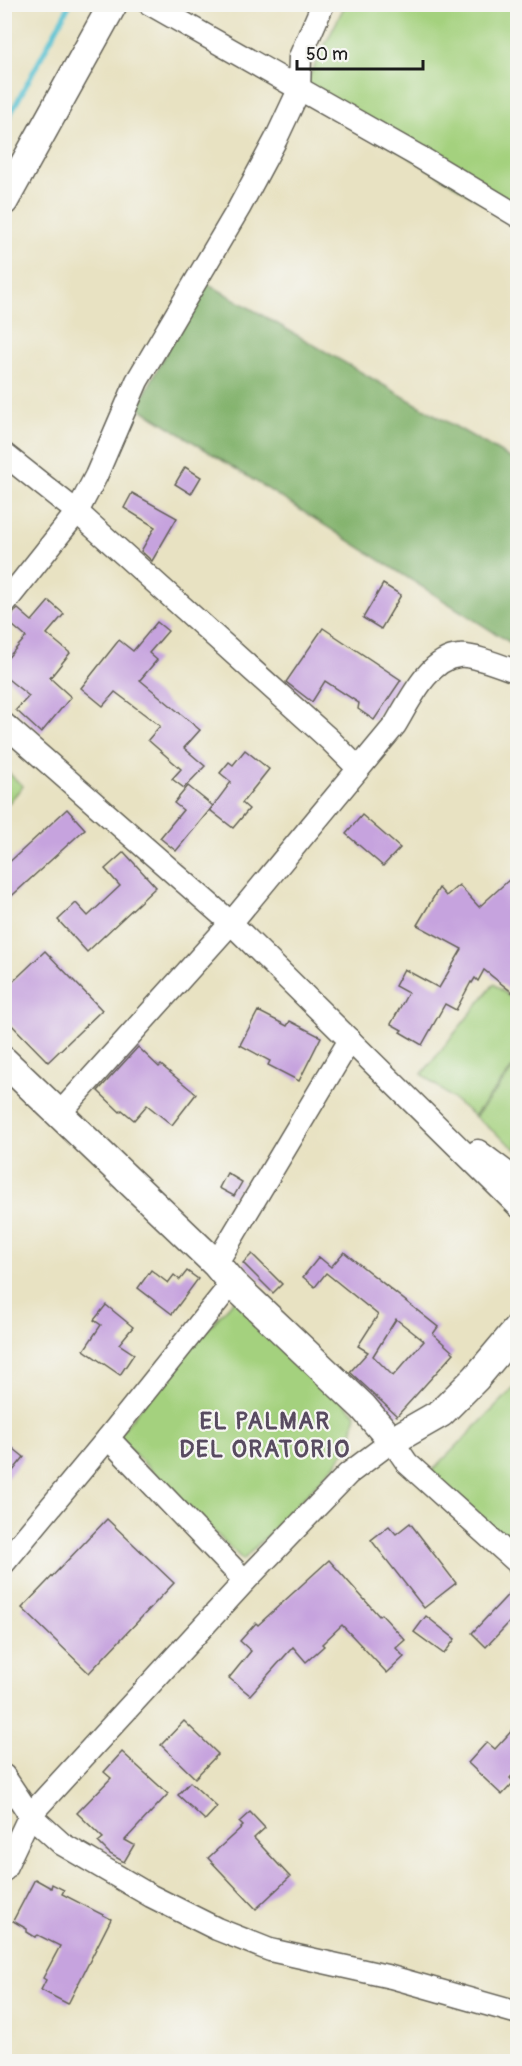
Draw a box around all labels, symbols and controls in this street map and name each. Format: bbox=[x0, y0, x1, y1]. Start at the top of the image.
scale bar bbox=[297, 33, 423, 71]
text: 50 m bbox=[306, 43, 348, 66]
district label: EL PALMAR DEL ORATORIO bbox=[179, 1407, 351, 1464]

